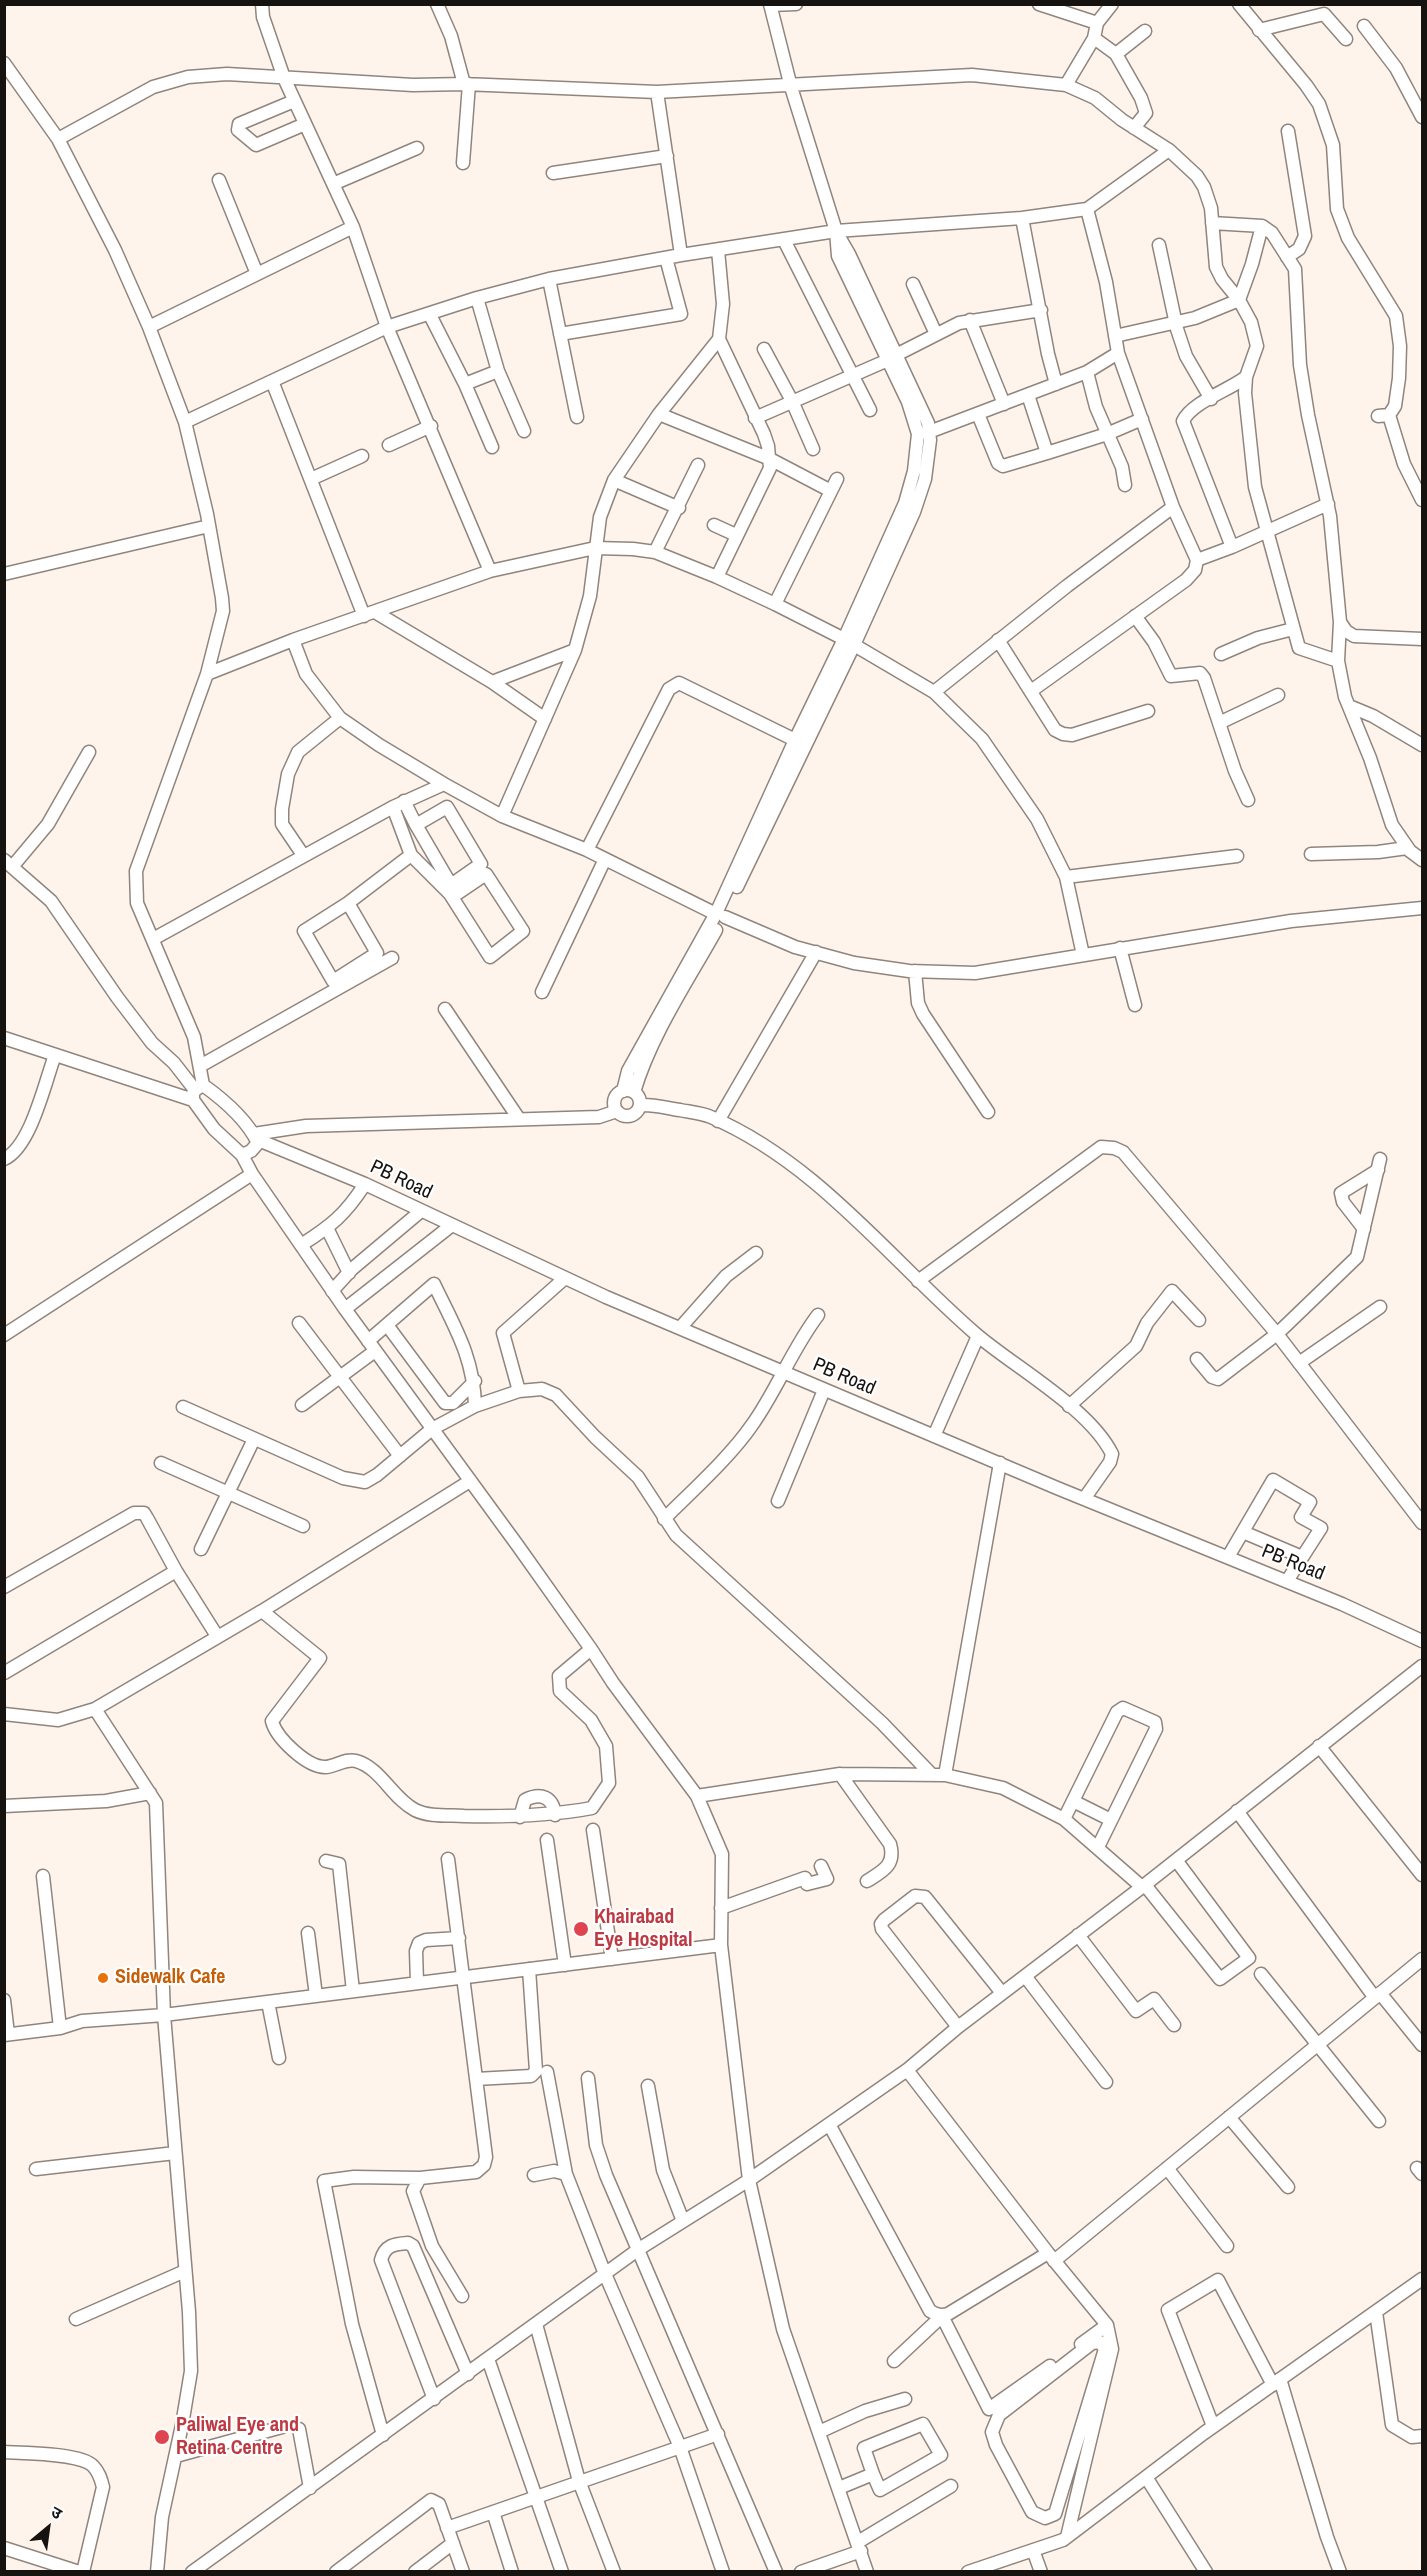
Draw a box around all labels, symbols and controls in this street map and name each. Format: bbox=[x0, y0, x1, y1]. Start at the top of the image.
street label: PB Road bbox=[366, 1155, 436, 1205]
street label: PB Road bbox=[809, 1353, 879, 1401]
street label: PB Road bbox=[1258, 1540, 1328, 1586]
place label: Khairabad Eye Hospital bbox=[594, 1906, 692, 1953]
marker: Khairabad Eye Hospital bbox=[572, 1920, 590, 1938]
place label: Sidewalk Cafe bbox=[115, 1966, 225, 1990]
marker: Sidewalk Cafe bbox=[96, 1971, 110, 1985]
place label: Paliwal Eye and Retina Centre bbox=[176, 2414, 299, 2461]
marker: Paliwal Eye and Retina Centre bbox=[153, 2428, 171, 2446]
north arrow bbox=[18, 2498, 78, 2558]
text: उ bbox=[47, 2500, 66, 2524]

